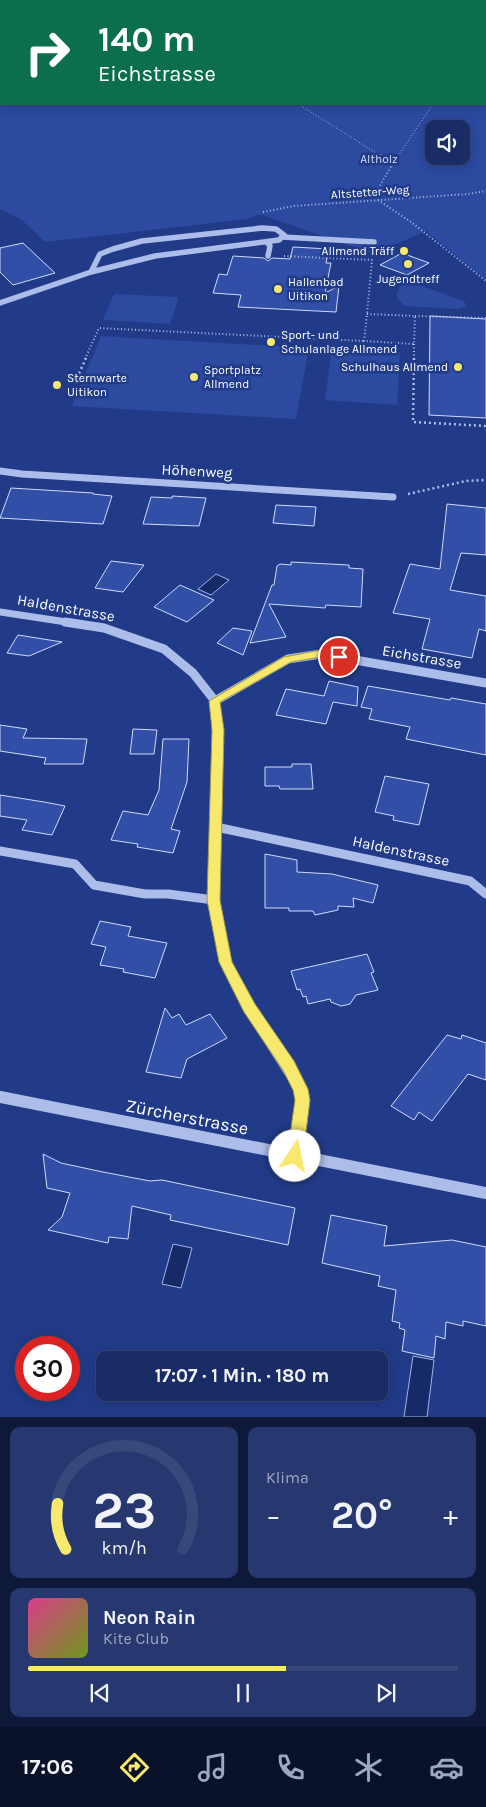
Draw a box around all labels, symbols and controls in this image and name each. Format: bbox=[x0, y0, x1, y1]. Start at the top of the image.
text: 140 m bbox=[98, 19, 196, 60]
icon: right bbox=[15, 20, 80, 85]
text: Eichstrasse bbox=[98, 61, 216, 87]
map controls bbox=[425, 120, 470, 165]
button: sound bbox=[425, 120, 470, 165]
park label: Altholz bbox=[360, 152, 398, 166]
street label: Altstetter-Weg bbox=[330, 182, 410, 202]
place label: Allmend Träff bbox=[322, 244, 395, 258]
marker: Allmend Träff bbox=[398, 245, 410, 257]
marker: Jugendtreff bbox=[402, 258, 414, 270]
place label: Jugendtreff bbox=[377, 272, 440, 286]
place label: Hallenbad Uitikon bbox=[288, 275, 344, 303]
marker: Hallenbad Uitikon bbox=[272, 283, 284, 295]
place label: Sport- und Schulanlage Allmend bbox=[281, 328, 397, 356]
marker: Sport- und Schulanlage Allmend bbox=[265, 336, 277, 348]
place label: Schulhaus Allmend bbox=[341, 360, 448, 374]
marker: Schulhaus Allmend bbox=[452, 361, 464, 373]
place label: Sportplatz Allmend bbox=[204, 363, 261, 391]
place label: Sternwarte Uitikon bbox=[67, 371, 127, 399]
marker: Sportplatz Allmend bbox=[188, 371, 200, 383]
marker: Sternwarte Uitikon bbox=[51, 379, 63, 391]
street label: Höhenweg bbox=[161, 460, 233, 482]
street label: Haldenstrasse bbox=[16, 591, 116, 625]
pin bbox=[318, 636, 360, 678]
street label: Eichstrasse bbox=[381, 641, 463, 673]
icon: arrive bbox=[325, 643, 353, 671]
street label: Haldenstrasse bbox=[351, 832, 451, 870]
street label: Zürcherstrasse bbox=[124, 1094, 250, 1140]
position arrow bbox=[268, 1129, 320, 1181]
speed limit sign: 30 bbox=[15, 1336, 80, 1401]
text: 17:07 · 1 Min. · 180 m bbox=[155, 1365, 329, 1387]
text: Klima bbox=[266, 1468, 309, 1487]
text: 23 bbox=[92, 1480, 156, 1541]
text: 20° bbox=[331, 1493, 393, 1538]
text: − bbox=[266, 1499, 281, 1532]
text: + bbox=[443, 1499, 458, 1532]
text: km/h bbox=[101, 1538, 147, 1559]
text: Neon Rain bbox=[103, 1607, 196, 1629]
text: Kite Club bbox=[103, 1629, 169, 1648]
icon: previous bbox=[86, 1679, 114, 1707]
icon: pause bbox=[229, 1679, 257, 1707]
icon: next bbox=[372, 1679, 400, 1707]
icon: directions bbox=[117, 1750, 152, 1785]
icon: music bbox=[195, 1750, 230, 1785]
icon: phone bbox=[273, 1750, 308, 1785]
icon: climate bbox=[351, 1750, 386, 1785]
icon: car bbox=[429, 1750, 464, 1785]
text: 17:06 bbox=[22, 1754, 74, 1780]

